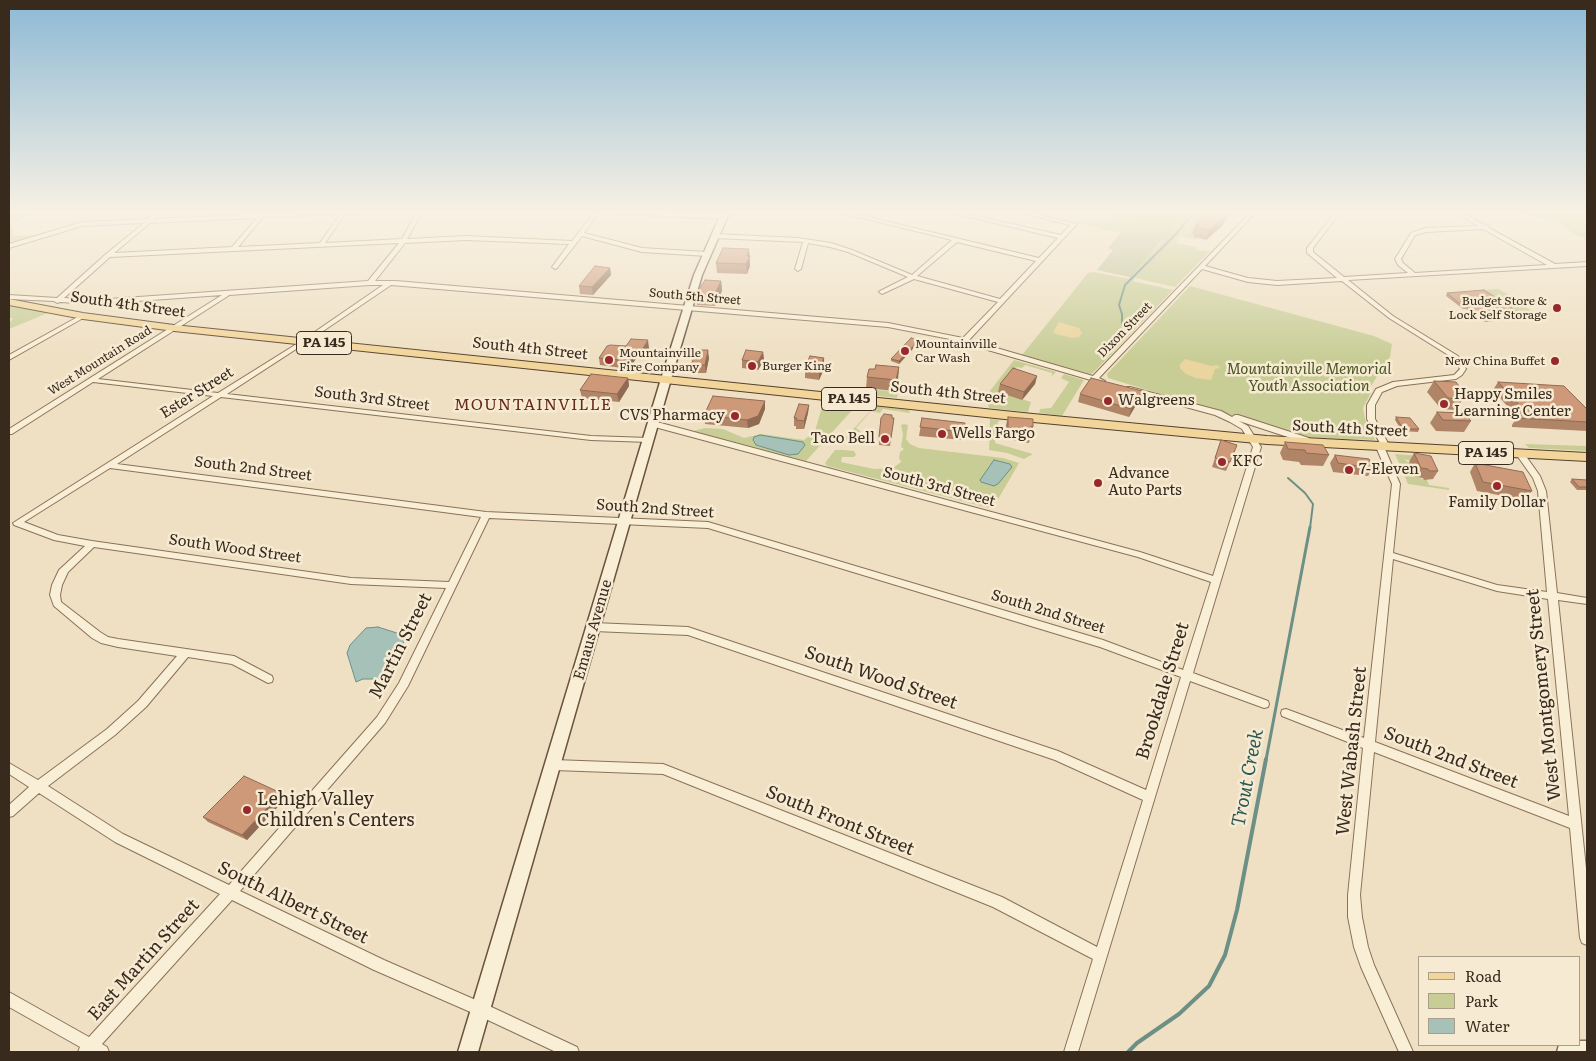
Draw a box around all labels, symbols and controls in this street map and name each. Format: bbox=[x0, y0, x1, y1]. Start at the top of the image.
street label: South 5th Street bbox=[648, 286, 742, 308]
street label: South 4th Street bbox=[69, 288, 187, 322]
place label: Budget Store & Lock Self Storage bbox=[1449, 294, 1547, 322]
street label: Dixon Street bbox=[1095, 299, 1155, 361]
marker: Budget Store & Lock Self Storage bbox=[1551, 302, 1563, 314]
street label: West Mountain Road bbox=[46, 323, 154, 399]
road number: PA 145 bbox=[296, 332, 352, 354]
street label: South 4th Street bbox=[471, 334, 589, 364]
place label: Mountainville Car Wash bbox=[915, 337, 997, 365]
marker: Mountainville Car Wash bbox=[899, 345, 911, 357]
place label: Mountainville Fire Company bbox=[619, 346, 701, 374]
marker: Mountainville Fire Company bbox=[603, 354, 615, 366]
place label: New China Buffet bbox=[1445, 354, 1545, 368]
marker: New China Buffet bbox=[1549, 355, 1561, 367]
place label: Burger King bbox=[762, 359, 832, 373]
marker: Burger King bbox=[746, 360, 758, 372]
park label: Mountainville Memorial Youth Association bbox=[1227, 361, 1391, 396]
street label: Ester Street bbox=[157, 363, 237, 423]
street label: South 4th Street bbox=[889, 378, 1007, 408]
street label: South 3rd Street bbox=[313, 383, 431, 415]
place label: Happy Smiles Learning Center bbox=[1454, 386, 1571, 421]
road number: PA 145 bbox=[822, 388, 876, 410]
place label: Walgreens bbox=[1118, 392, 1195, 410]
district label: MOUNTAINVILLE bbox=[452, 395, 614, 415]
marker: Walgreens bbox=[1102, 395, 1114, 407]
marker: Happy Smiles Learning Center bbox=[1438, 398, 1450, 410]
place label: CVS Pharmacy bbox=[620, 407, 725, 425]
marker: CVS Pharmacy bbox=[729, 410, 741, 422]
street label: South 4th Street bbox=[1292, 417, 1408, 441]
place label: Wells Fargo bbox=[952, 425, 1035, 443]
marker: Wells Fargo bbox=[936, 428, 948, 440]
place label: Taco Bell bbox=[810, 430, 875, 448]
marker: Taco Bell bbox=[879, 433, 891, 445]
road number: PA 145 bbox=[1458, 442, 1514, 464]
street label: South 2nd Street bbox=[193, 453, 313, 485]
place label: KFC bbox=[1232, 453, 1263, 471]
marker: KFC bbox=[1216, 456, 1228, 468]
place label: 7-Eleven bbox=[1359, 461, 1419, 479]
street label: South 3rd Street bbox=[881, 463, 997, 511]
marker: 7-Eleven bbox=[1343, 464, 1355, 476]
place label: Advance Auto Parts bbox=[1108, 465, 1182, 500]
marker: Advance Auto Parts bbox=[1092, 477, 1104, 489]
marker: Family Dollar bbox=[1491, 480, 1503, 492]
place label: Family Dollar bbox=[1448, 494, 1546, 512]
street label: South 2nd Street bbox=[595, 496, 715, 522]
street label: South Wood Street bbox=[168, 531, 302, 567]
street label: Emaus Avenue bbox=[570, 578, 616, 682]
street label: South 2nd Street bbox=[989, 586, 1107, 638]
street label: West Montgomery Street bbox=[1522, 588, 1566, 802]
street label: Martin Street bbox=[365, 589, 437, 703]
street label: Brookdale Street bbox=[1132, 620, 1194, 762]
street label: South Wood Street bbox=[802, 642, 960, 714]
street label: West Wabash Street bbox=[1332, 665, 1372, 837]
street label: South 2nd Street bbox=[1381, 722, 1521, 794]
water label: Trout Creek bbox=[1227, 727, 1269, 829]
street label: South Front Street bbox=[763, 781, 917, 861]
place label: Lehigh Valley Children's Centers bbox=[257, 789, 414, 832]
marker: Lehigh Valley Children's Centers bbox=[241, 804, 253, 816]
street label: South Albert Street bbox=[214, 857, 372, 949]
street label: East Martin Street bbox=[84, 895, 204, 1025]
legend bbox=[1418, 956, 1581, 1046]
text: Road bbox=[1465, 964, 1501, 987]
text: Park bbox=[1465, 989, 1498, 1012]
text: Water bbox=[1465, 1014, 1510, 1037]

